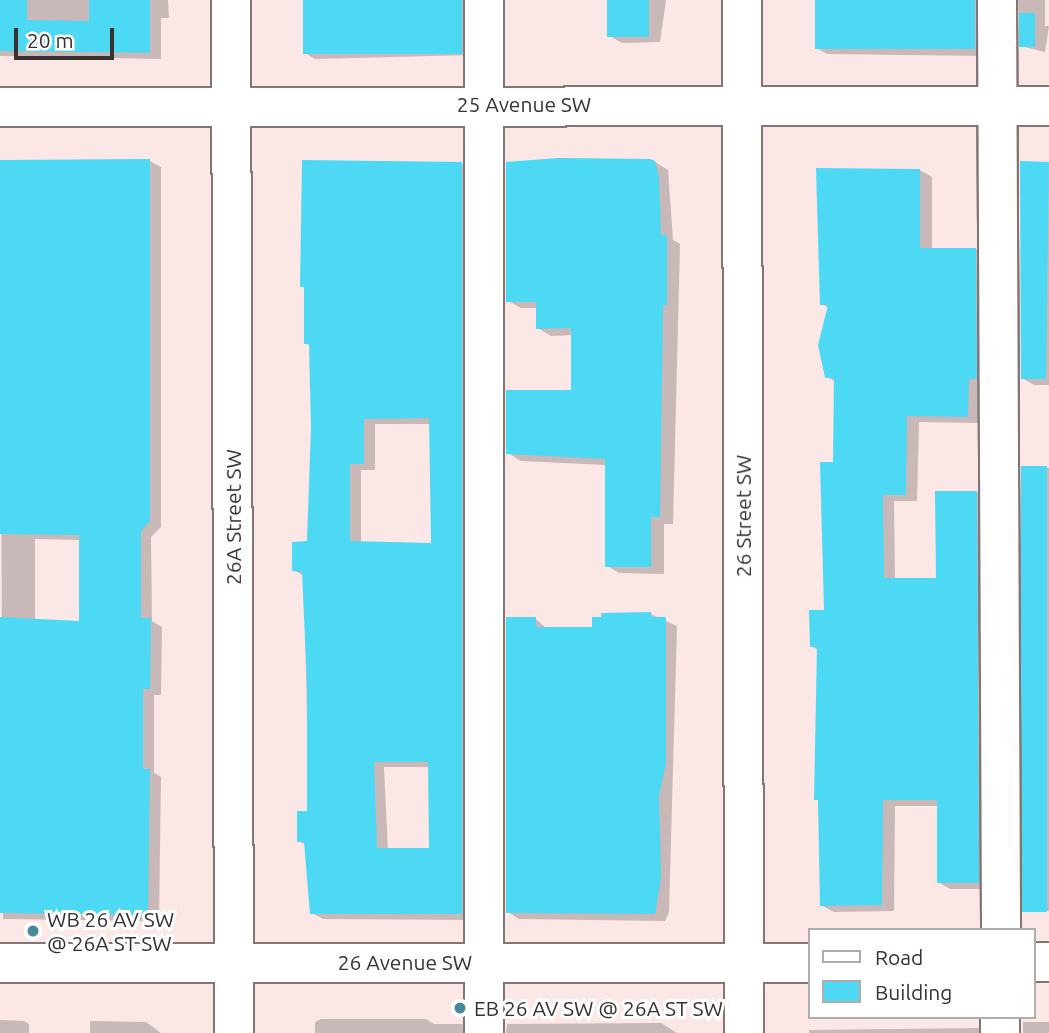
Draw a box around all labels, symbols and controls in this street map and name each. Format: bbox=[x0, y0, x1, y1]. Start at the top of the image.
scale bar bbox=[18, 14, 117, 58]
text: 20 m bbox=[27, 28, 74, 52]
street label: 25 Avenue SW bbox=[457, 91, 591, 117]
street label: 26A Street SW bbox=[220, 449, 246, 585]
street label: 26 Street SW bbox=[730, 455, 756, 577]
place label: WB 26 AV SW @ 26A ST SW bbox=[47, 906, 174, 956]
marker: WB 26 AV SW @ 26A ST SW bbox=[25, 923, 41, 939]
legend bbox=[808, 928, 1035, 1019]
text: Road bbox=[875, 945, 923, 969]
street label: 26 Avenue SW bbox=[338, 949, 472, 975]
text: Building bbox=[875, 980, 952, 1004]
place label: EB 26 AV SW @ 26A ST SW bbox=[474, 995, 723, 1021]
marker: EB 26 AV SW @ 26A ST SW bbox=[452, 1000, 468, 1016]

